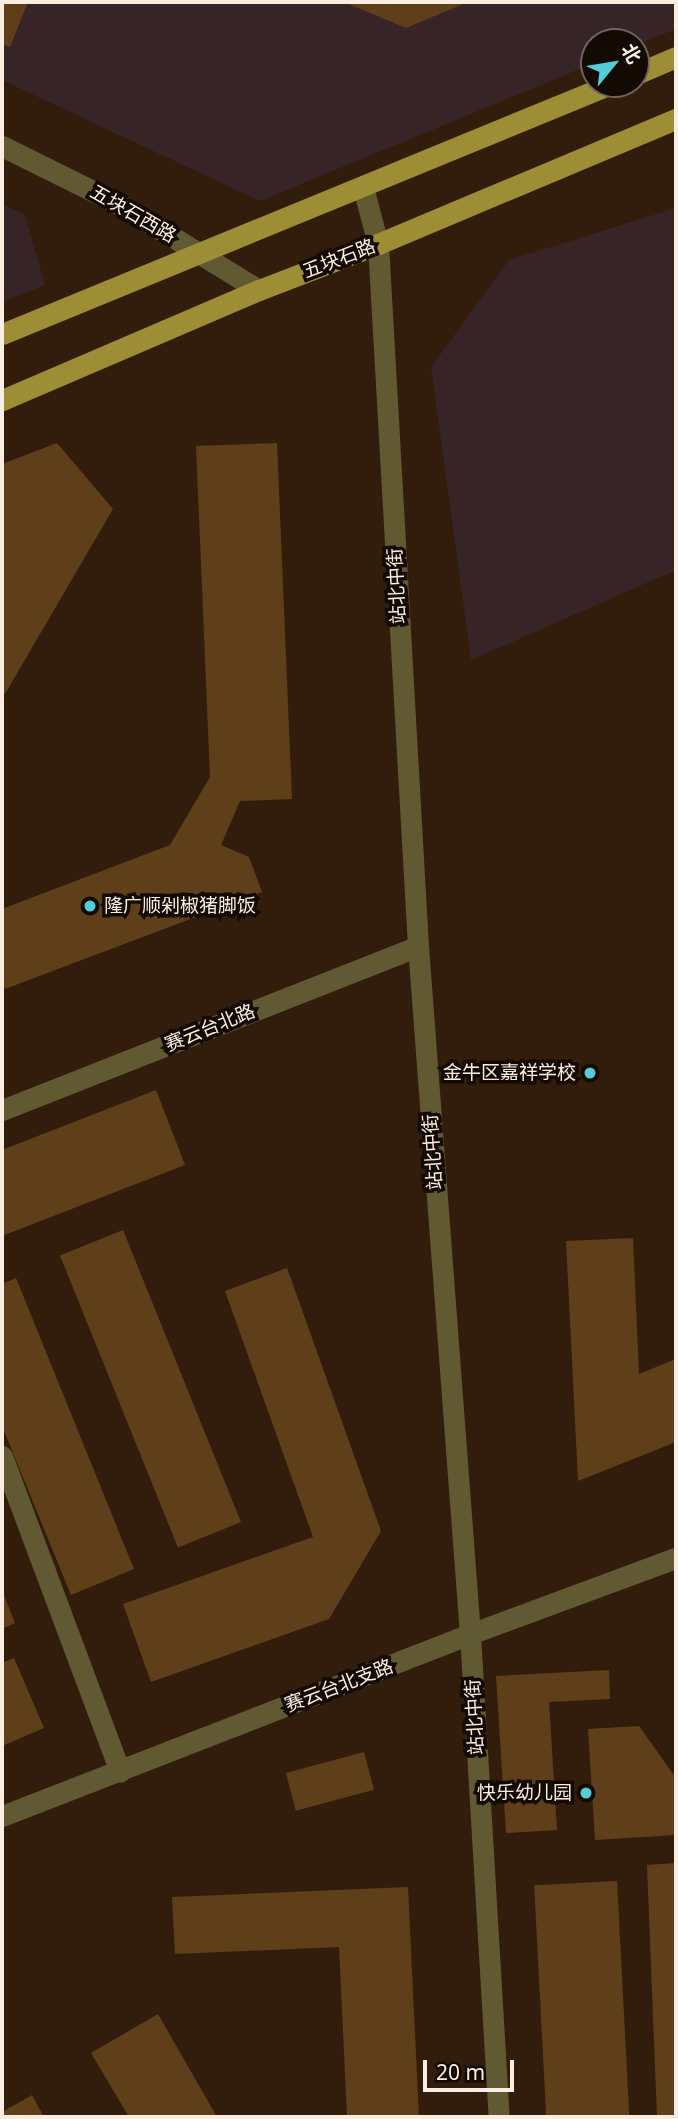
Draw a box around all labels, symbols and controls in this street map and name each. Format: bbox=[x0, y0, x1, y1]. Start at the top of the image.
north arrow bbox=[580, 28, 650, 98]
text: 北 bbox=[615, 39, 647, 68]
street label: 五块石西路 bbox=[86, 180, 180, 248]
street label: 五块石路 bbox=[299, 235, 379, 283]
street label: 站北中街 bbox=[384, 547, 410, 625]
place label: 隆广顺剁椒猪脚饭 bbox=[104, 895, 256, 917]
marker: 隆广顺剁椒猪脚饭 bbox=[82, 898, 98, 914]
street label: 赛云台北路 bbox=[162, 1000, 258, 1056]
place label: 金牛区嘉祥学校 bbox=[443, 1062, 576, 1084]
marker: 金牛区嘉祥学校 bbox=[582, 1065, 598, 1081]
street label: 站北中街 bbox=[419, 1113, 447, 1191]
street label: 赛云台北支路 bbox=[282, 1655, 396, 1717]
street label: 站北中街 bbox=[462, 1678, 488, 1756]
place label: 快乐幼儿园 bbox=[477, 1782, 572, 1804]
marker: 快乐幼儿园 bbox=[578, 1785, 594, 1801]
scale bar bbox=[426, 2046, 517, 2090]
text: 20 m bbox=[436, 2058, 485, 2086]

